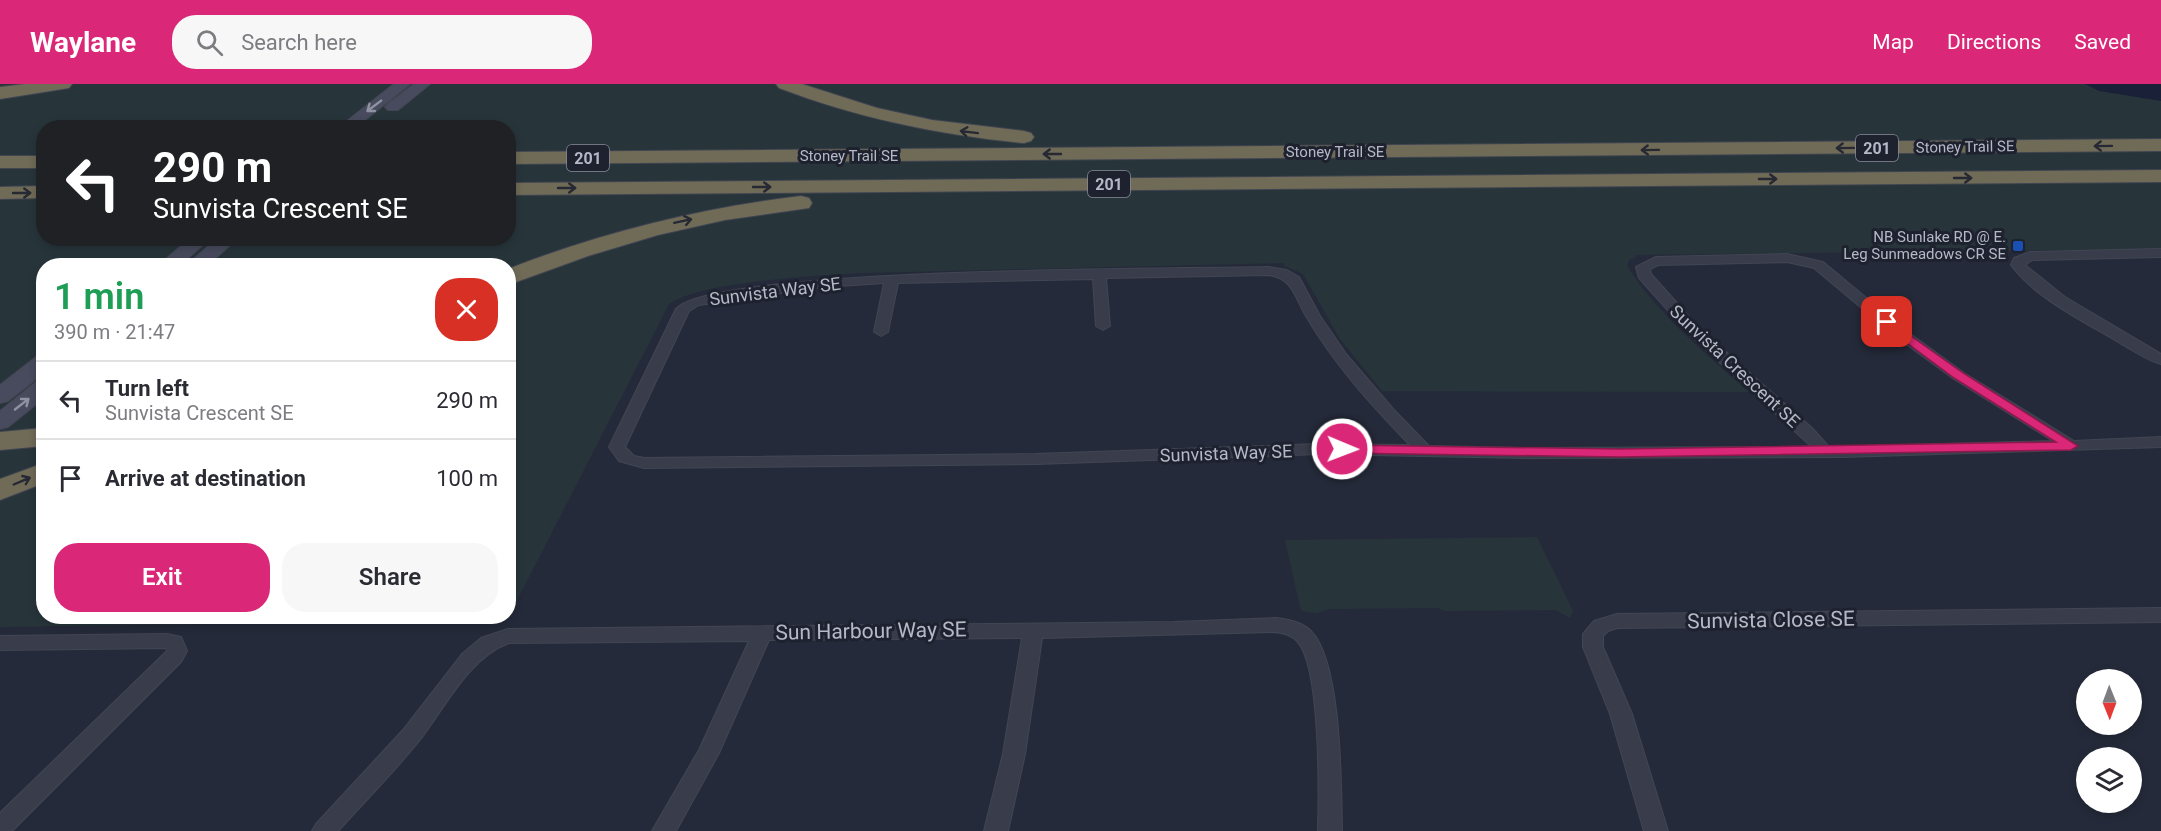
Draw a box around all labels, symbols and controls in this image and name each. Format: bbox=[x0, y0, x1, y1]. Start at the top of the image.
search box bbox=[172, 15, 592, 69]
text: Waylane bbox=[30, 26, 136, 59]
icon: search bbox=[193, 26, 226, 59]
text: Search here bbox=[241, 30, 357, 55]
text: Map bbox=[1872, 30, 1914, 54]
text: Directions bbox=[1947, 30, 2041, 54]
text: Saved bbox=[2074, 30, 2131, 54]
one-way arrow bbox=[366, 99, 382, 112]
one-way arrow bbox=[959, 126, 979, 137]
road number: 201 bbox=[1856, 135, 1898, 161]
street label: Stoney Trail SE bbox=[1916, 137, 2015, 157]
one-way arrow bbox=[2093, 140, 2113, 151]
one-way arrow bbox=[1835, 142, 1855, 154]
text: 290 m bbox=[153, 143, 272, 192]
street label: Stoney Trail SE bbox=[1286, 143, 1385, 161]
icon: left bbox=[54, 144, 132, 222]
one-way arrow bbox=[1640, 144, 1660, 156]
road number: 201 bbox=[567, 145, 609, 171]
street label: Stoney Trail SE bbox=[800, 147, 899, 165]
one-way arrow bbox=[1043, 148, 1063, 160]
road number: 201 bbox=[1088, 171, 1130, 197]
one-way arrow bbox=[1952, 172, 1972, 183]
one-way arrow bbox=[1757, 173, 1777, 185]
one-way arrow bbox=[751, 181, 771, 193]
one-way arrow bbox=[556, 182, 576, 194]
one-way arrow bbox=[11, 187, 31, 199]
text: Sunvista Crescent SE bbox=[153, 193, 408, 225]
one-way arrow bbox=[673, 215, 693, 226]
place label: NB Sunlake RD @ E. Leg Sunmeadows CR SE bbox=[1843, 228, 2006, 263]
marker: NB Sunlake RD @ E. Leg Sunmeadows CR SE bbox=[2011, 239, 2025, 253]
street label: Sunvista Way SE bbox=[708, 273, 842, 309]
text: 1 min bbox=[54, 276, 144, 318]
button: close bbox=[435, 278, 498, 341]
pin bbox=[1861, 296, 1912, 347]
street label: Sunvista Crescent SE bbox=[1666, 300, 1804, 432]
icon: arrive bbox=[1870, 305, 1903, 338]
text: 390 m · 21:47 bbox=[54, 320, 175, 344]
text: Turn left bbox=[105, 376, 189, 401]
icon: left bbox=[54, 384, 87, 417]
text: 290 m bbox=[436, 388, 498, 413]
one-way arrow bbox=[14, 398, 30, 411]
text: Sunvista Crescent SE bbox=[105, 401, 294, 425]
position arrow bbox=[1310, 417, 1374, 481]
street label: Sunvista Way SE bbox=[1160, 440, 1292, 466]
icon: arrive bbox=[54, 462, 87, 495]
text: Arrive at destination bbox=[105, 466, 306, 491]
text: 100 m bbox=[436, 466, 498, 491]
one-way arrow bbox=[12, 475, 30, 486]
button: Exit bbox=[54, 543, 270, 612]
button: Share bbox=[282, 543, 498, 612]
street label: Sunvista Close SE bbox=[1687, 607, 1855, 633]
street label: Sun Harbour Way SE bbox=[775, 617, 967, 645]
north arrow bbox=[2076, 669, 2142, 735]
map controls bbox=[2076, 669, 2142, 813]
button: layers bbox=[2076, 747, 2142, 813]

